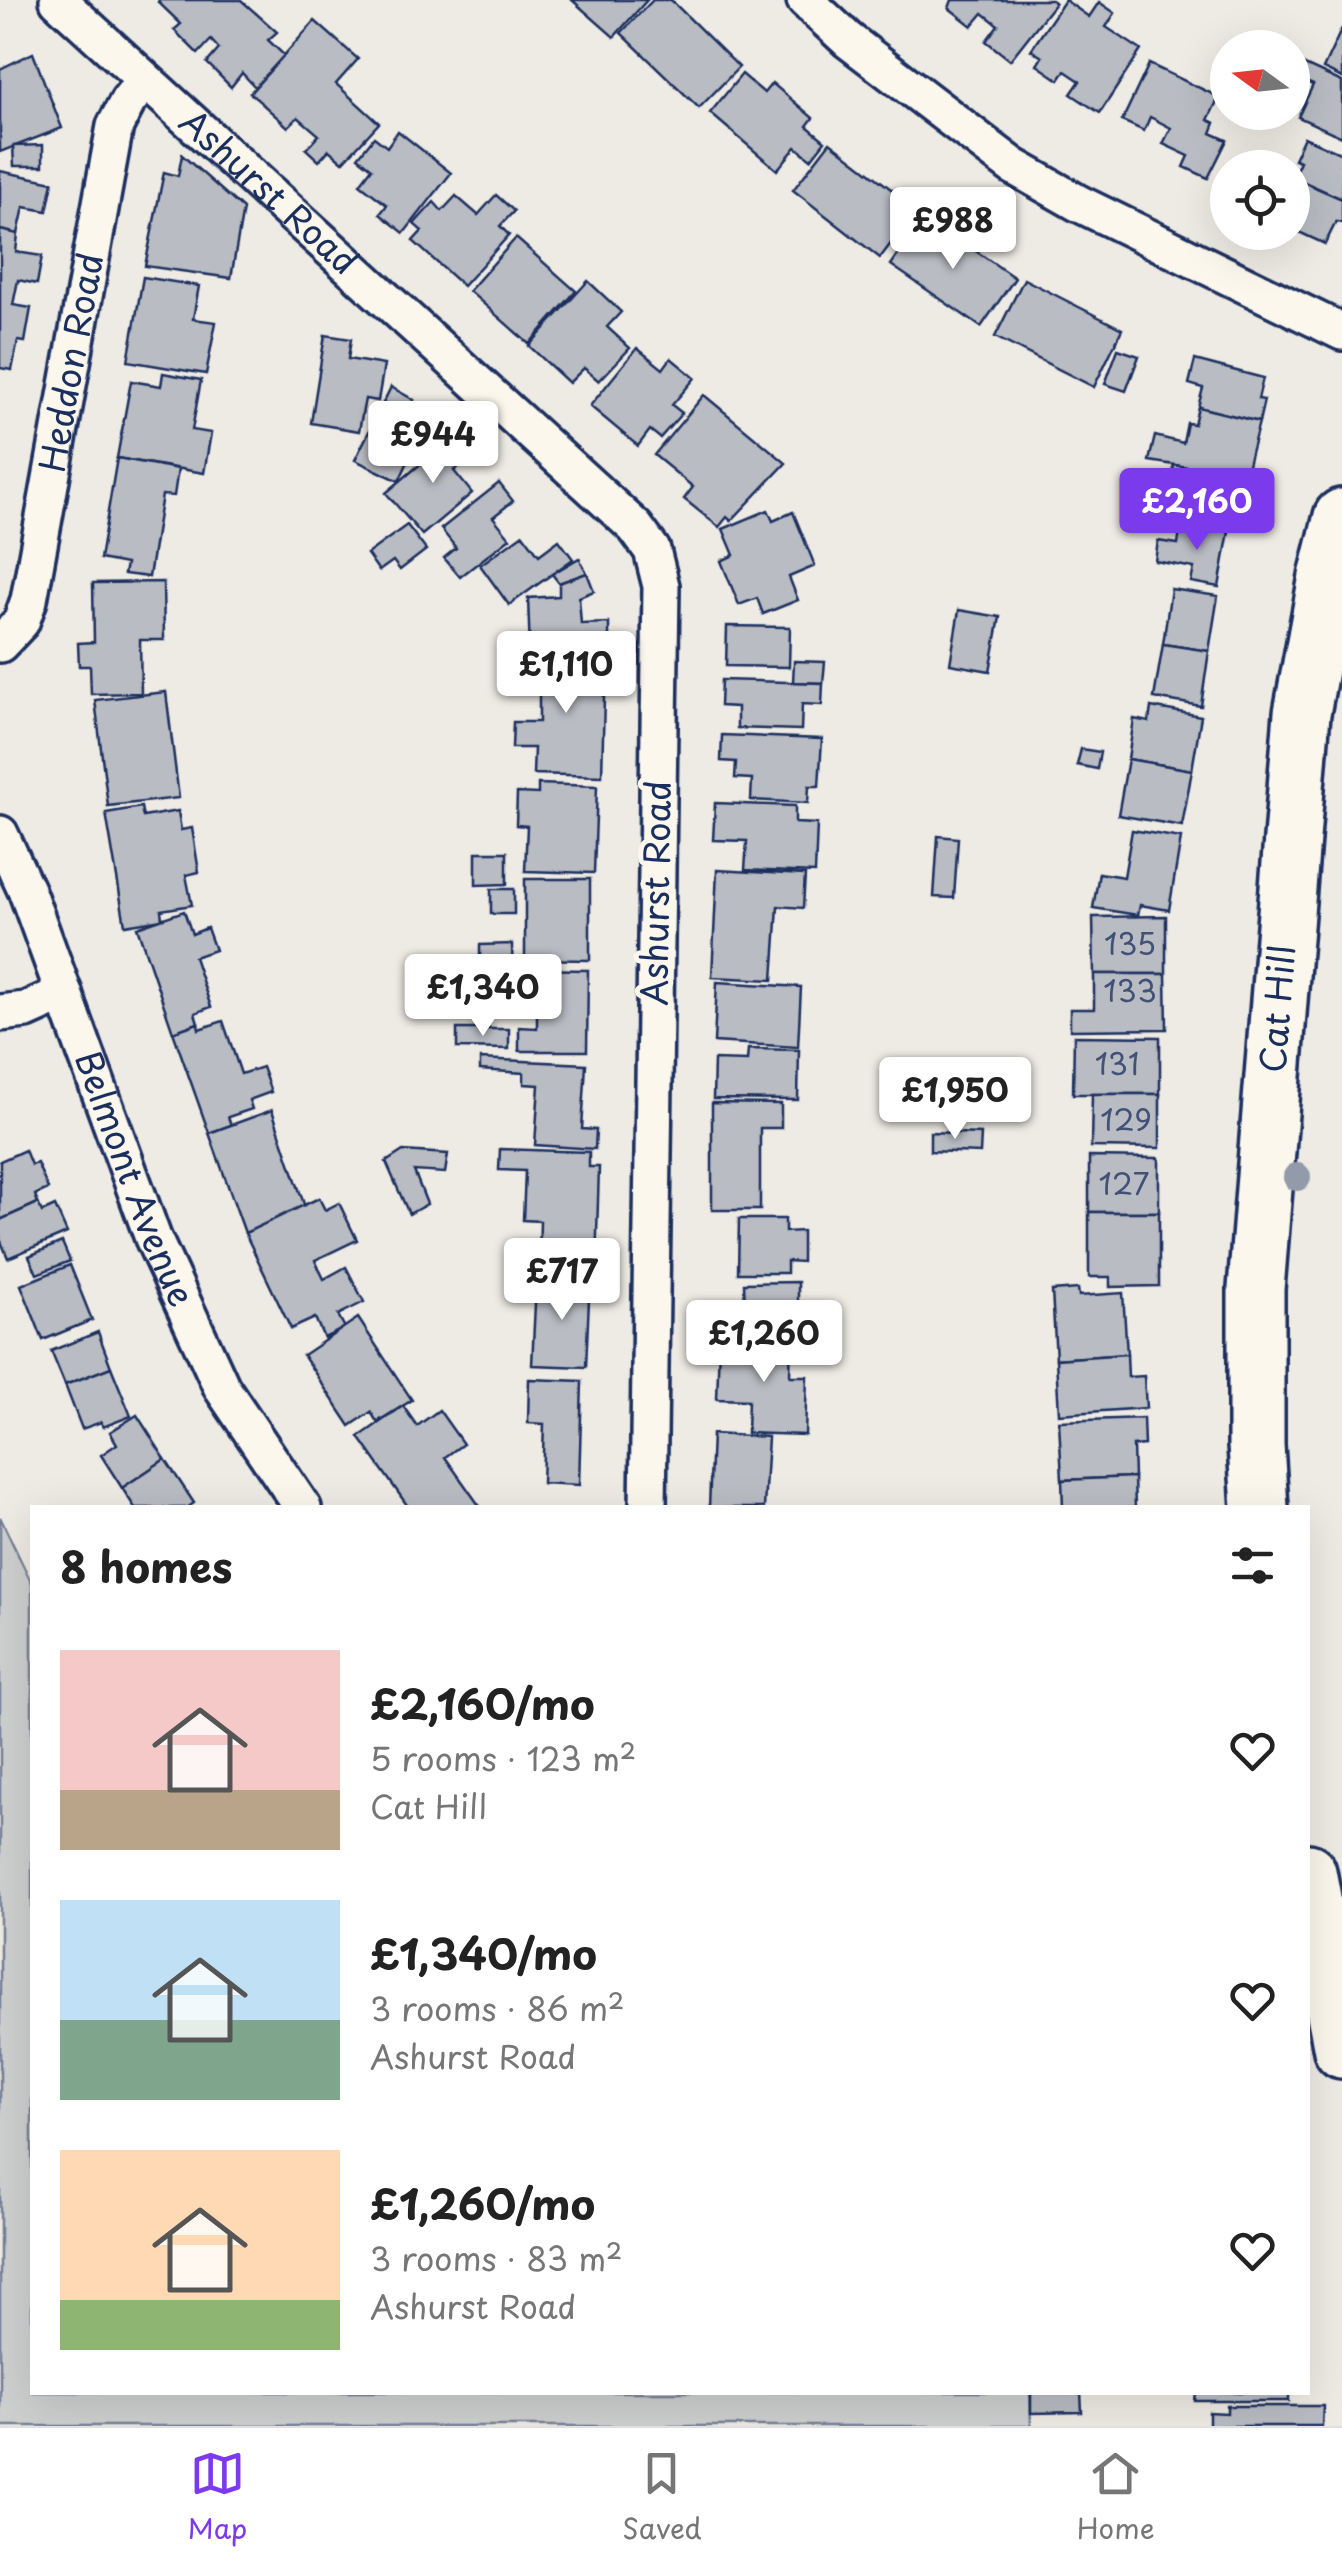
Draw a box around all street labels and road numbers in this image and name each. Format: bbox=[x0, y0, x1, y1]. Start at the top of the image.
street label: Ashurst Road bbox=[169, 95, 371, 286]
street label: Heddon Road bbox=[24, 248, 115, 476]
street label: Ashurst Road bbox=[626, 780, 683, 1006]
street label: Cat Hill bbox=[1244, 943, 1307, 1075]
street label: Belmont Avenue bbox=[63, 1043, 210, 1314]

